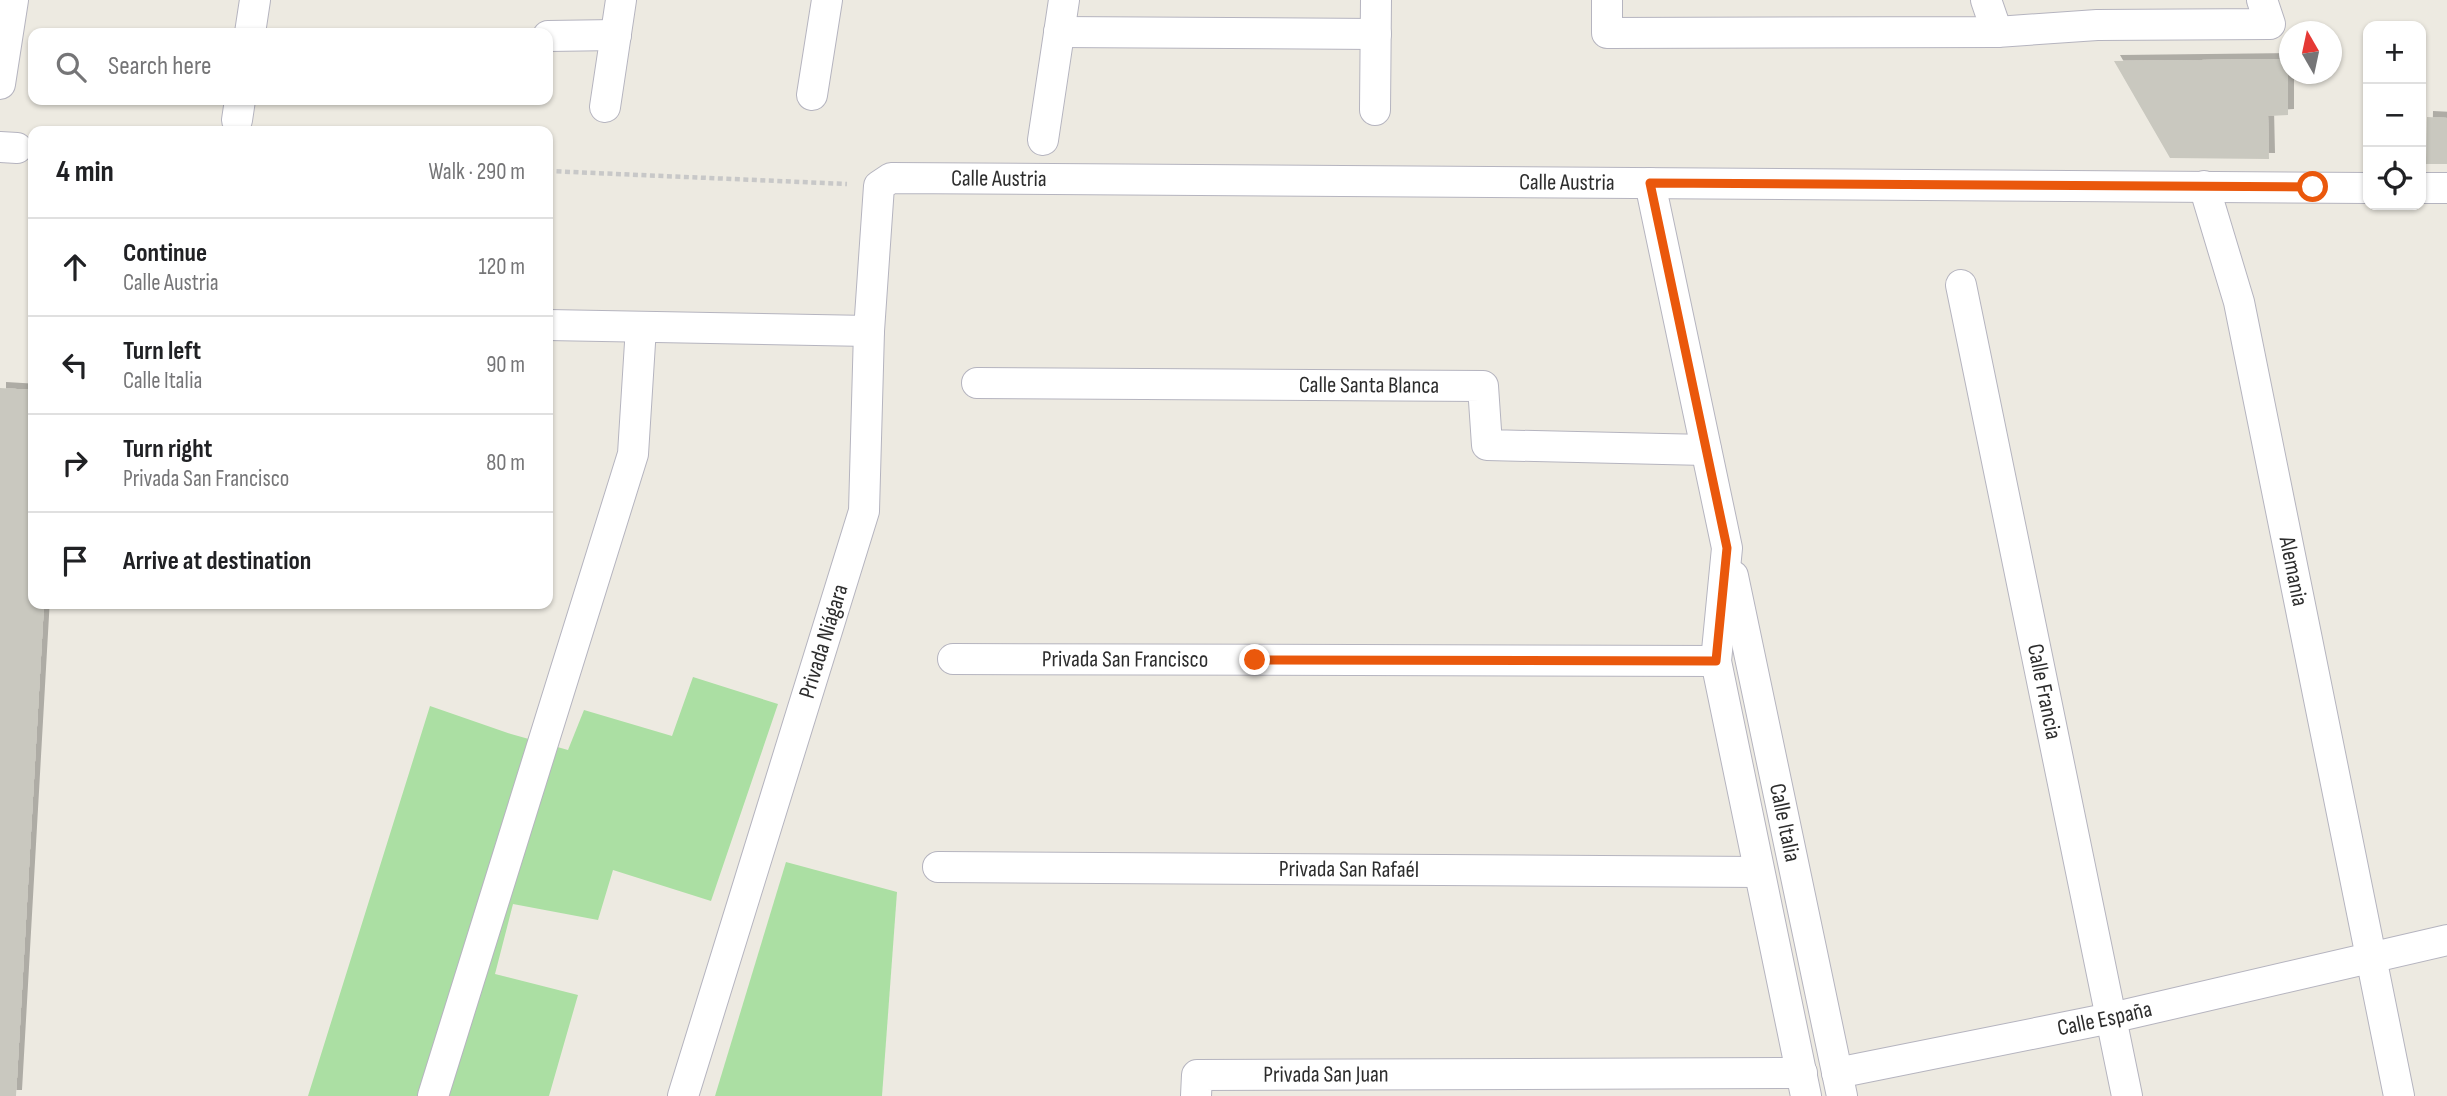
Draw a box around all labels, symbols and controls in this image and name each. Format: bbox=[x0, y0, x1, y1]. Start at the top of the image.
north arrow bbox=[2279, 21, 2342, 84]
map controls bbox=[2363, 21, 2426, 210]
button: + bbox=[2363, 21, 2426, 84]
search box bbox=[28, 28, 553, 105]
icon: search bbox=[52, 48, 90, 86]
text: Search here bbox=[108, 51, 211, 82]
button: − bbox=[2363, 84, 2426, 147]
button: locate bbox=[2363, 147, 2426, 210]
text: 4 min bbox=[56, 154, 114, 190]
text: Walk · 290 m bbox=[428, 158, 525, 186]
street label: Calle Austria bbox=[951, 164, 1047, 193]
street label: Calle Austria bbox=[1519, 168, 1615, 197]
route start bbox=[2297, 171, 2328, 202]
text: Continue bbox=[123, 238, 207, 269]
icon: ahead bbox=[56, 248, 94, 286]
text: 120 m bbox=[479, 253, 525, 281]
text: Calle Austria bbox=[123, 269, 219, 297]
text: Turn left bbox=[123, 336, 201, 367]
icon: left bbox=[56, 346, 94, 384]
text: 90 m bbox=[486, 351, 525, 379]
text: Calle Italia bbox=[123, 367, 202, 395]
street label: Calle Santa Blanca bbox=[1299, 371, 1439, 400]
text: Turn right bbox=[123, 434, 212, 465]
icon: right bbox=[56, 444, 94, 482]
text: 80 m bbox=[486, 449, 525, 477]
text: Privada San Francisco bbox=[123, 465, 289, 493]
street label: Alemania bbox=[2272, 533, 2314, 609]
icon: arrive bbox=[56, 542, 94, 580]
text: Arrive at destination bbox=[123, 546, 311, 577]
street label: Privada Niágara bbox=[793, 581, 854, 702]
street label: Calle Francia bbox=[2021, 641, 2068, 742]
route end bbox=[1239, 644, 1270, 675]
street label: Privada San Francisco bbox=[1042, 645, 1208, 674]
street label: Calle Italia bbox=[1763, 781, 1807, 864]
street label: Privada San Rafaél bbox=[1279, 855, 1419, 884]
street label: Calle España bbox=[2055, 995, 2155, 1042]
street label: Privada San Juan bbox=[1263, 1060, 1389, 1089]

